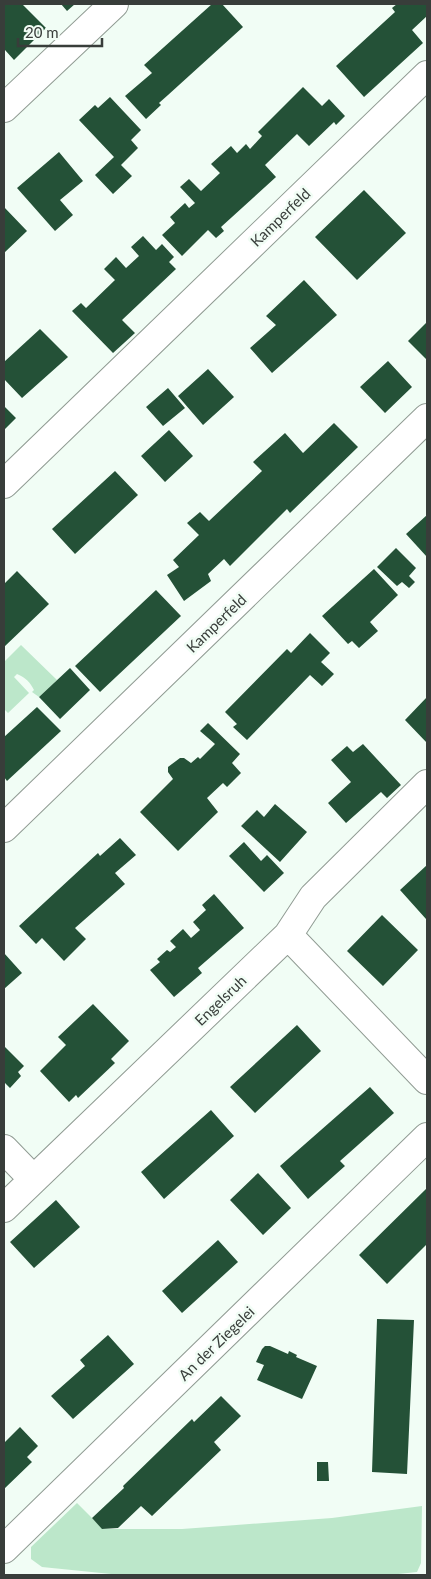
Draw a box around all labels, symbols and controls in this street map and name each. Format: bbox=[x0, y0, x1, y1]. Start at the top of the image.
scale bar bbox=[18, 15, 101, 47]
text: 20 m bbox=[25, 23, 59, 41]
street label: Kamperfeld bbox=[246, 184, 314, 250]
street label: Kamperfeld bbox=[182, 590, 250, 656]
street label: Engelsruh bbox=[190, 971, 250, 1029]
street label: An der Ziegelei bbox=[174, 1302, 258, 1384]

